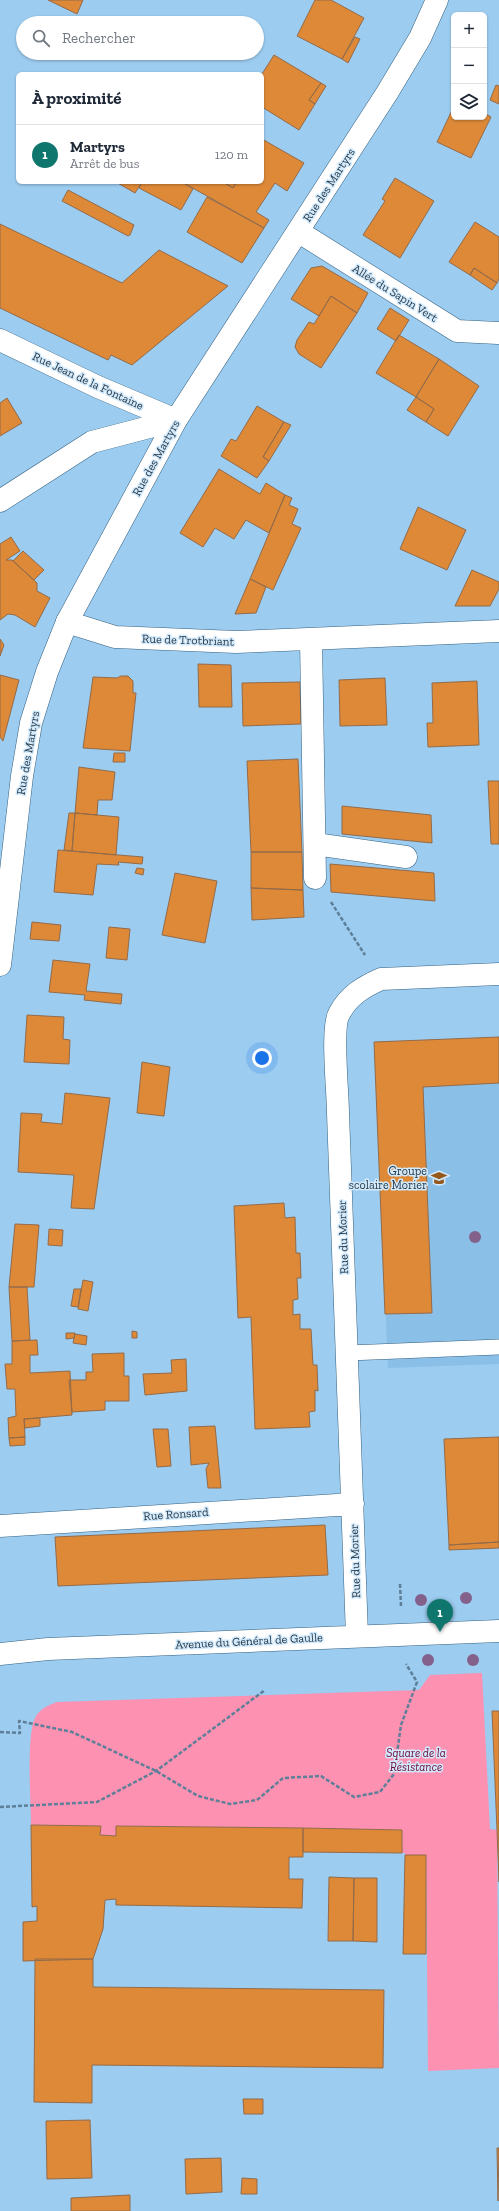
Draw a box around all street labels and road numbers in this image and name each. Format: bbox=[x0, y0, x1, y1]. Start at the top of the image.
street label: Rue des Martyrs bbox=[300, 146, 358, 224]
street label: Allée du Sapin Vert bbox=[350, 261, 441, 325]
street label: Rue Jean de la Fontaine bbox=[30, 349, 146, 413]
street label: Rue des Martyrs bbox=[129, 417, 183, 499]
street label: Rue de Trotbriant bbox=[142, 631, 235, 649]
street label: Rue des Martyrs bbox=[14, 710, 42, 796]
street label: Rue du Morier bbox=[335, 1200, 351, 1274]
street label: Rue Ronsard bbox=[143, 1505, 210, 1523]
street label: Rue du Morier bbox=[347, 1524, 363, 1598]
street label: Avenue du Général de Gaulle bbox=[175, 1630, 324, 1652]

